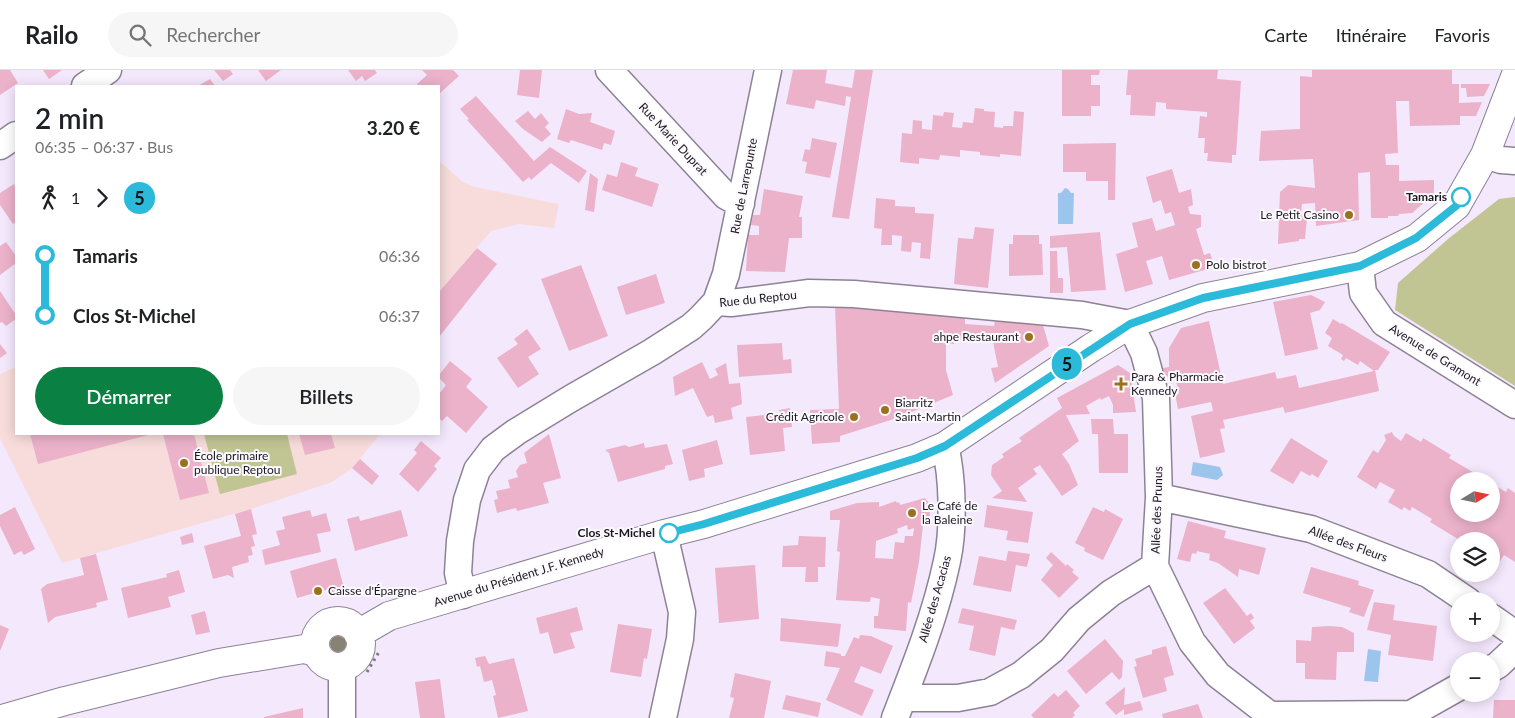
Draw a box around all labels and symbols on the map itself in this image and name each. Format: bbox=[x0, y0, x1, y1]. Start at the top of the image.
street label: Rue Marie Duprat bbox=[636, 99, 711, 179]
street label: Rue de Larrepunte bbox=[727, 137, 760, 235]
marker: Tamaris bbox=[1451, 187, 1471, 207]
place label: Tamaris bbox=[1406, 189, 1447, 204]
place label: Le Petit Casino bbox=[1260, 207, 1339, 222]
marker: Le Petit Casino bbox=[1343, 209, 1355, 221]
place label: Polo bistrot bbox=[1206, 257, 1267, 272]
marker: Polo bistrot bbox=[1190, 259, 1202, 271]
street label: Rue du Reptou bbox=[719, 287, 797, 310]
street label: Avenue de Gramont bbox=[1387, 320, 1485, 389]
place label: ahpe Restaurant bbox=[933, 329, 1020, 344]
marker: ahpe Restaurant bbox=[1023, 331, 1035, 343]
line badge: 5 bbox=[1051, 348, 1083, 380]
place label: Para & Pharmacie Kennedy bbox=[1131, 369, 1224, 398]
marker: Para & Pharmacie Kennedy bbox=[1115, 378, 1127, 390]
place label: Biarritz Saint-Martin bbox=[895, 395, 961, 424]
marker: Biarritz Saint-Martin bbox=[879, 404, 891, 416]
place label: Crédit Agricole bbox=[766, 409, 844, 424]
marker: Crédit Agricole bbox=[848, 411, 860, 423]
place label: École primaire publique Reptou bbox=[194, 448, 281, 477]
marker: École primaire publique Reptou bbox=[178, 457, 190, 469]
street label: Allée des Prunus bbox=[1147, 466, 1166, 554]
north arrow bbox=[1450, 472, 1500, 522]
place label: Le Café de la Baleine bbox=[922, 498, 978, 527]
marker: Le Café de la Baleine bbox=[906, 507, 918, 519]
street label: Allée des Fleurs bbox=[1307, 522, 1390, 565]
marker: Clos St-Michel bbox=[659, 523, 679, 543]
place label: Clos St-Michel bbox=[577, 525, 655, 540]
street label: Avenue du Président J.F. Kennedy bbox=[432, 543, 607, 610]
street label: Allée des Acacias bbox=[915, 554, 954, 644]
place label: Caisse d'Épargne bbox=[328, 583, 417, 598]
marker: Caisse d'Épargne bbox=[312, 585, 324, 597]

